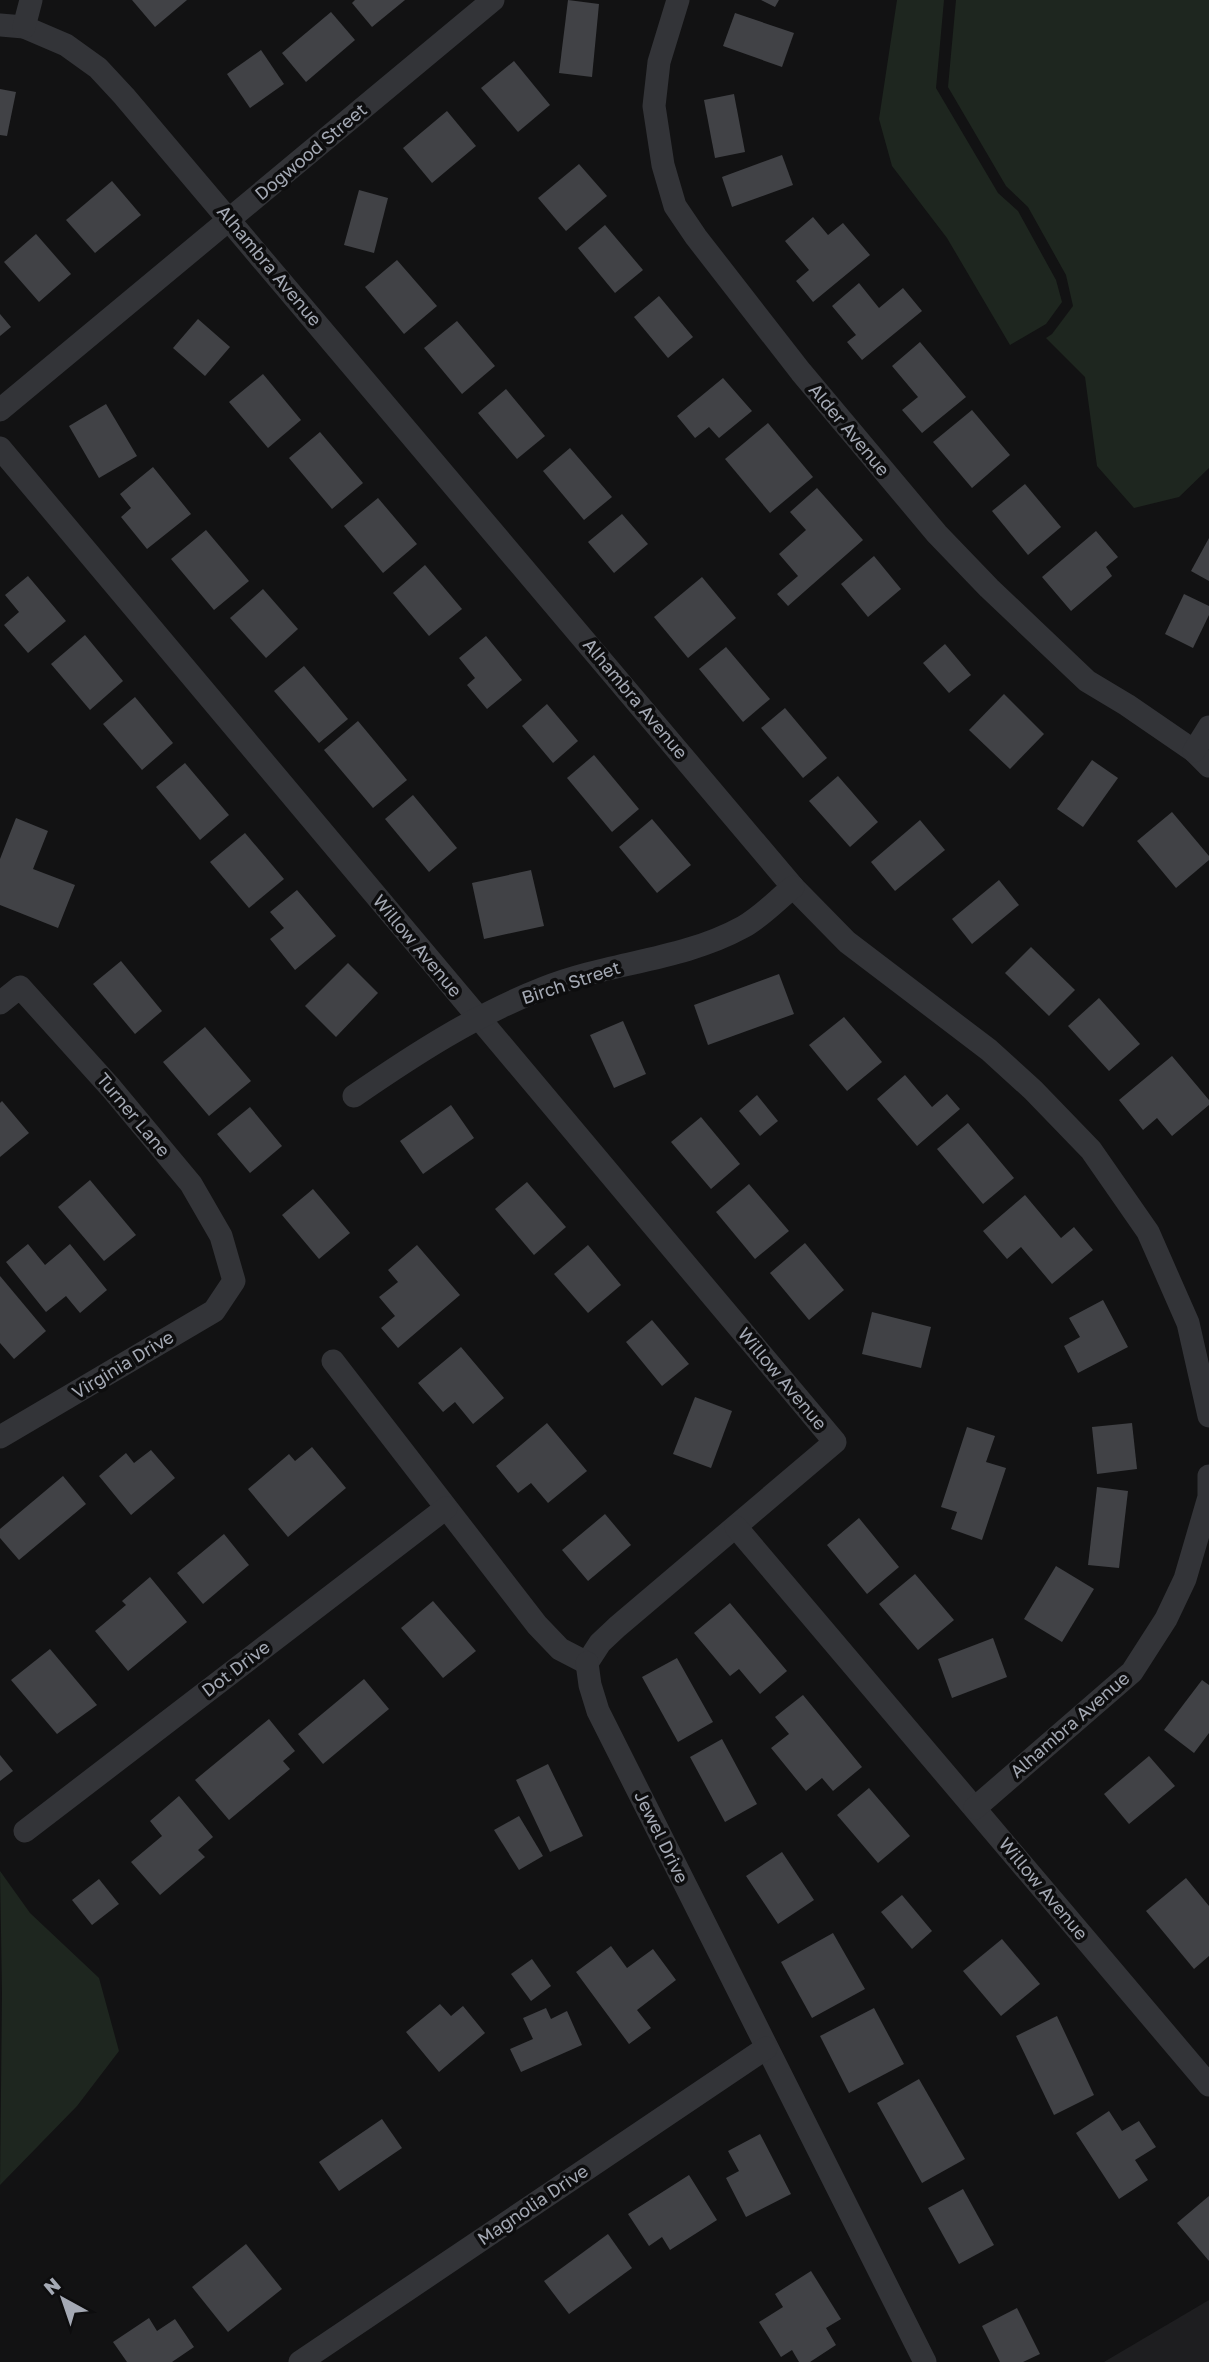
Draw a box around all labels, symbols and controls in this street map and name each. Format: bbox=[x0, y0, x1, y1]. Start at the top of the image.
street label: Dogwood Street bbox=[250, 98, 371, 204]
street label: Alhambra Avenue bbox=[213, 201, 327, 330]
street label: Alder Avenue bbox=[805, 379, 895, 480]
street label: Alhambra Avenue bbox=[579, 634, 693, 763]
street label: Willow Avenue bbox=[369, 890, 467, 1001]
street label: Birch Street bbox=[519, 956, 623, 1008]
street label: Turner Lane bbox=[92, 1068, 175, 1161]
street label: Willow Avenue bbox=[734, 1323, 832, 1434]
street label: Virginia Drive bbox=[68, 1325, 177, 1403]
street label: Dot Drive bbox=[197, 1635, 274, 1701]
street label: Alhambra Avenue bbox=[1005, 1666, 1133, 1782]
street label: Jewel Drive bbox=[630, 1787, 694, 1886]
street label: Willow Avenue bbox=[995, 1833, 1093, 1944]
street label: Magnolia Drive bbox=[473, 2159, 592, 2249]
north arrow bbox=[28, 2264, 98, 2334]
text: N bbox=[39, 2272, 65, 2299]

